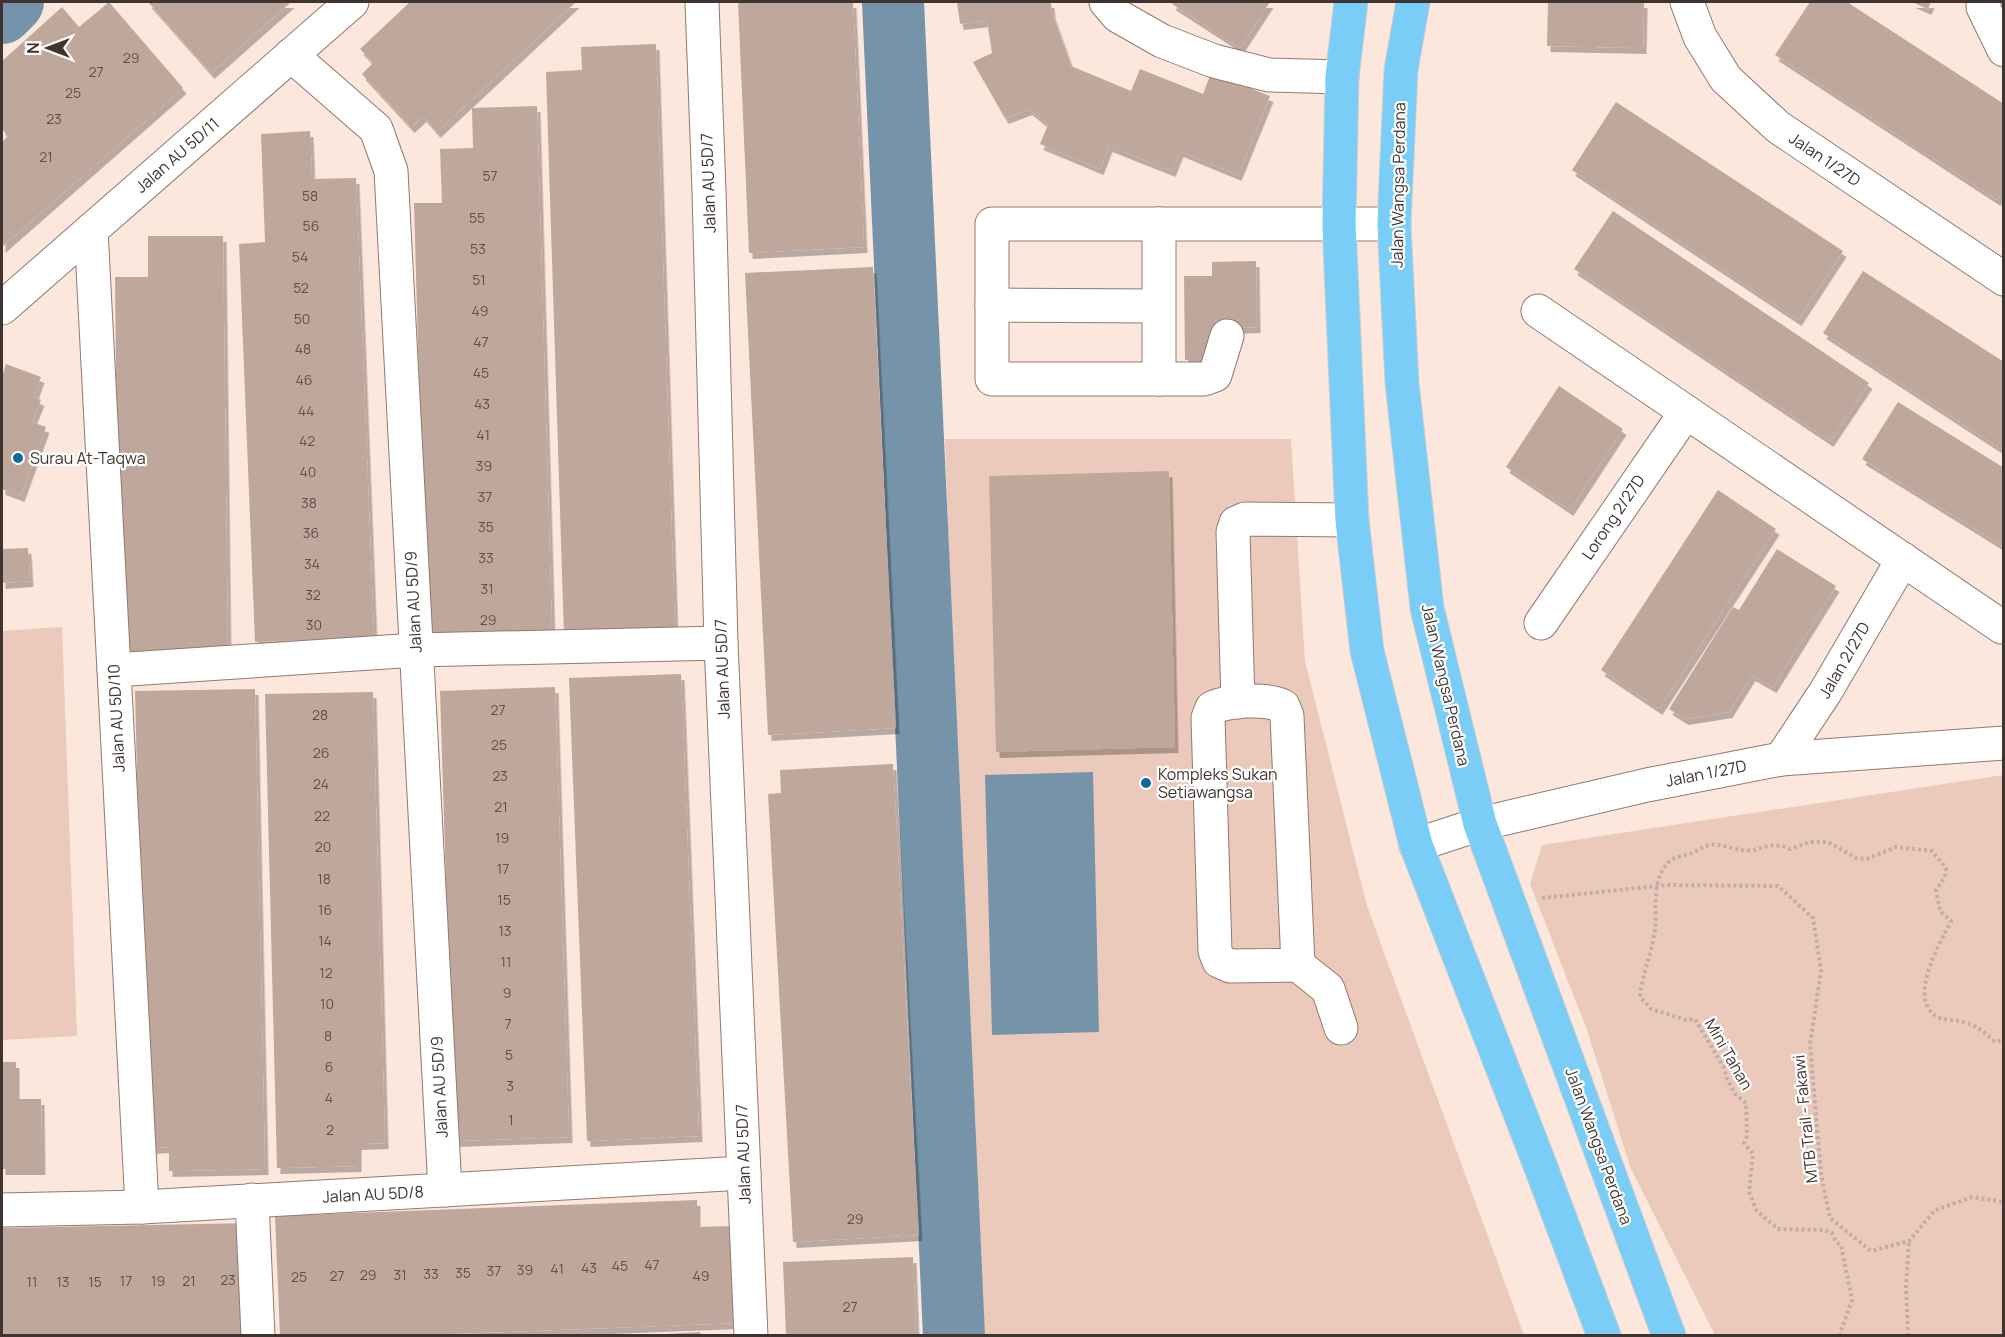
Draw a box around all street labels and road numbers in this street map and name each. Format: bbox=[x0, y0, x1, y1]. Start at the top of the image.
street label: Jalan Wangsa Perdana bbox=[1386, 102, 1410, 268]
street label: Jalan AU 5D/11 bbox=[130, 112, 224, 198]
street label: Jalan 1/27D bbox=[1785, 127, 1865, 191]
street label: Jalan AU 5D/7 bbox=[695, 133, 721, 233]
street label: Lorong 2/27D bbox=[1576, 470, 1650, 564]
street label: Jalan AU 5D/9 bbox=[399, 550, 427, 654]
street label: Jalan Wangsa Perdana bbox=[1417, 602, 1475, 768]
street label: Jalan 2/27D bbox=[1813, 618, 1875, 702]
street label: Jalan AU 5D/7 bbox=[709, 619, 735, 719]
street label: Jalan AU 5D/10 bbox=[102, 663, 130, 773]
street label: Jalan 1/27D bbox=[1664, 754, 1749, 792]
street label: Mini Tahan bbox=[1700, 1014, 1758, 1094]
street label: Jalan AU 5D/9 bbox=[425, 1035, 453, 1139]
street label: MTB Trail - Fakawi bbox=[1787, 1054, 1823, 1184]
street label: Jalan Wangsa Perdana bbox=[1560, 1064, 1638, 1228]
street label: Jalan AU 5D/7 bbox=[730, 1104, 756, 1204]
street label: Jalan AU 5D/8 bbox=[322, 1180, 424, 1208]

